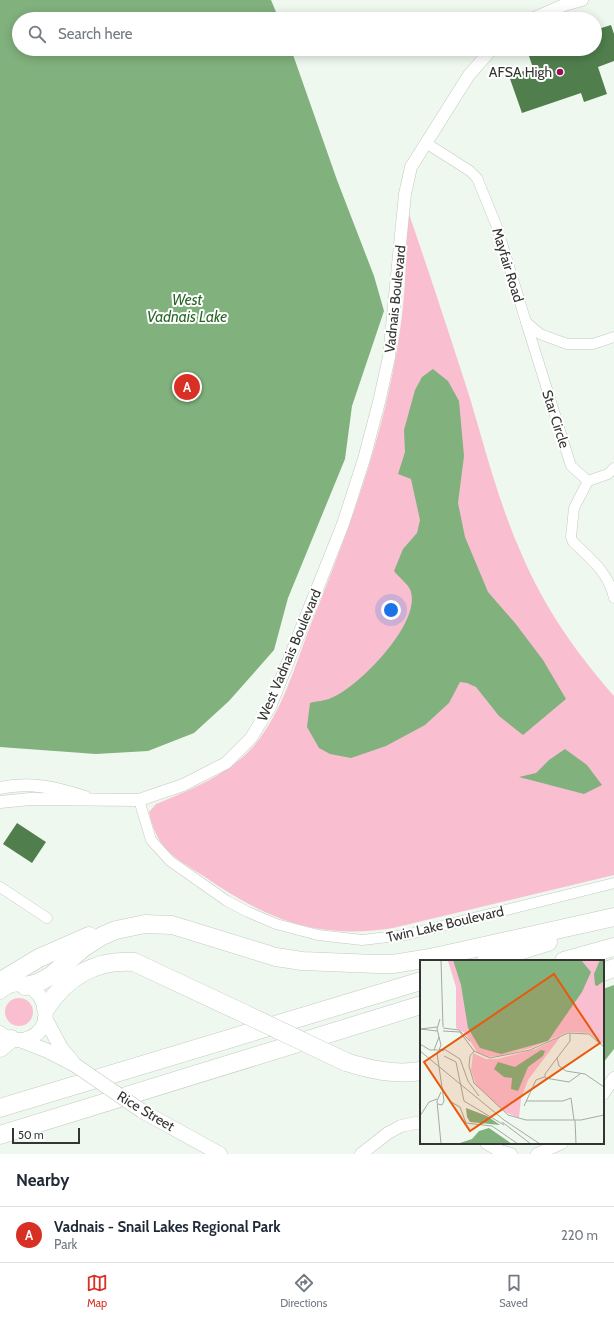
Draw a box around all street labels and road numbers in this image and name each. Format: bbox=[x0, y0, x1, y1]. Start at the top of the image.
street label: Mayfair Road bbox=[488, 226, 528, 304]
street label: Vadnais Boulevard bbox=[380, 244, 410, 354]
street label: Star Circle bbox=[538, 388, 574, 450]
street label: West Vadnais Boulevard bbox=[253, 586, 325, 724]
street label: Twin Lake Boulevard bbox=[385, 902, 505, 946]
street label: Rice Street bbox=[114, 1087, 178, 1135]

